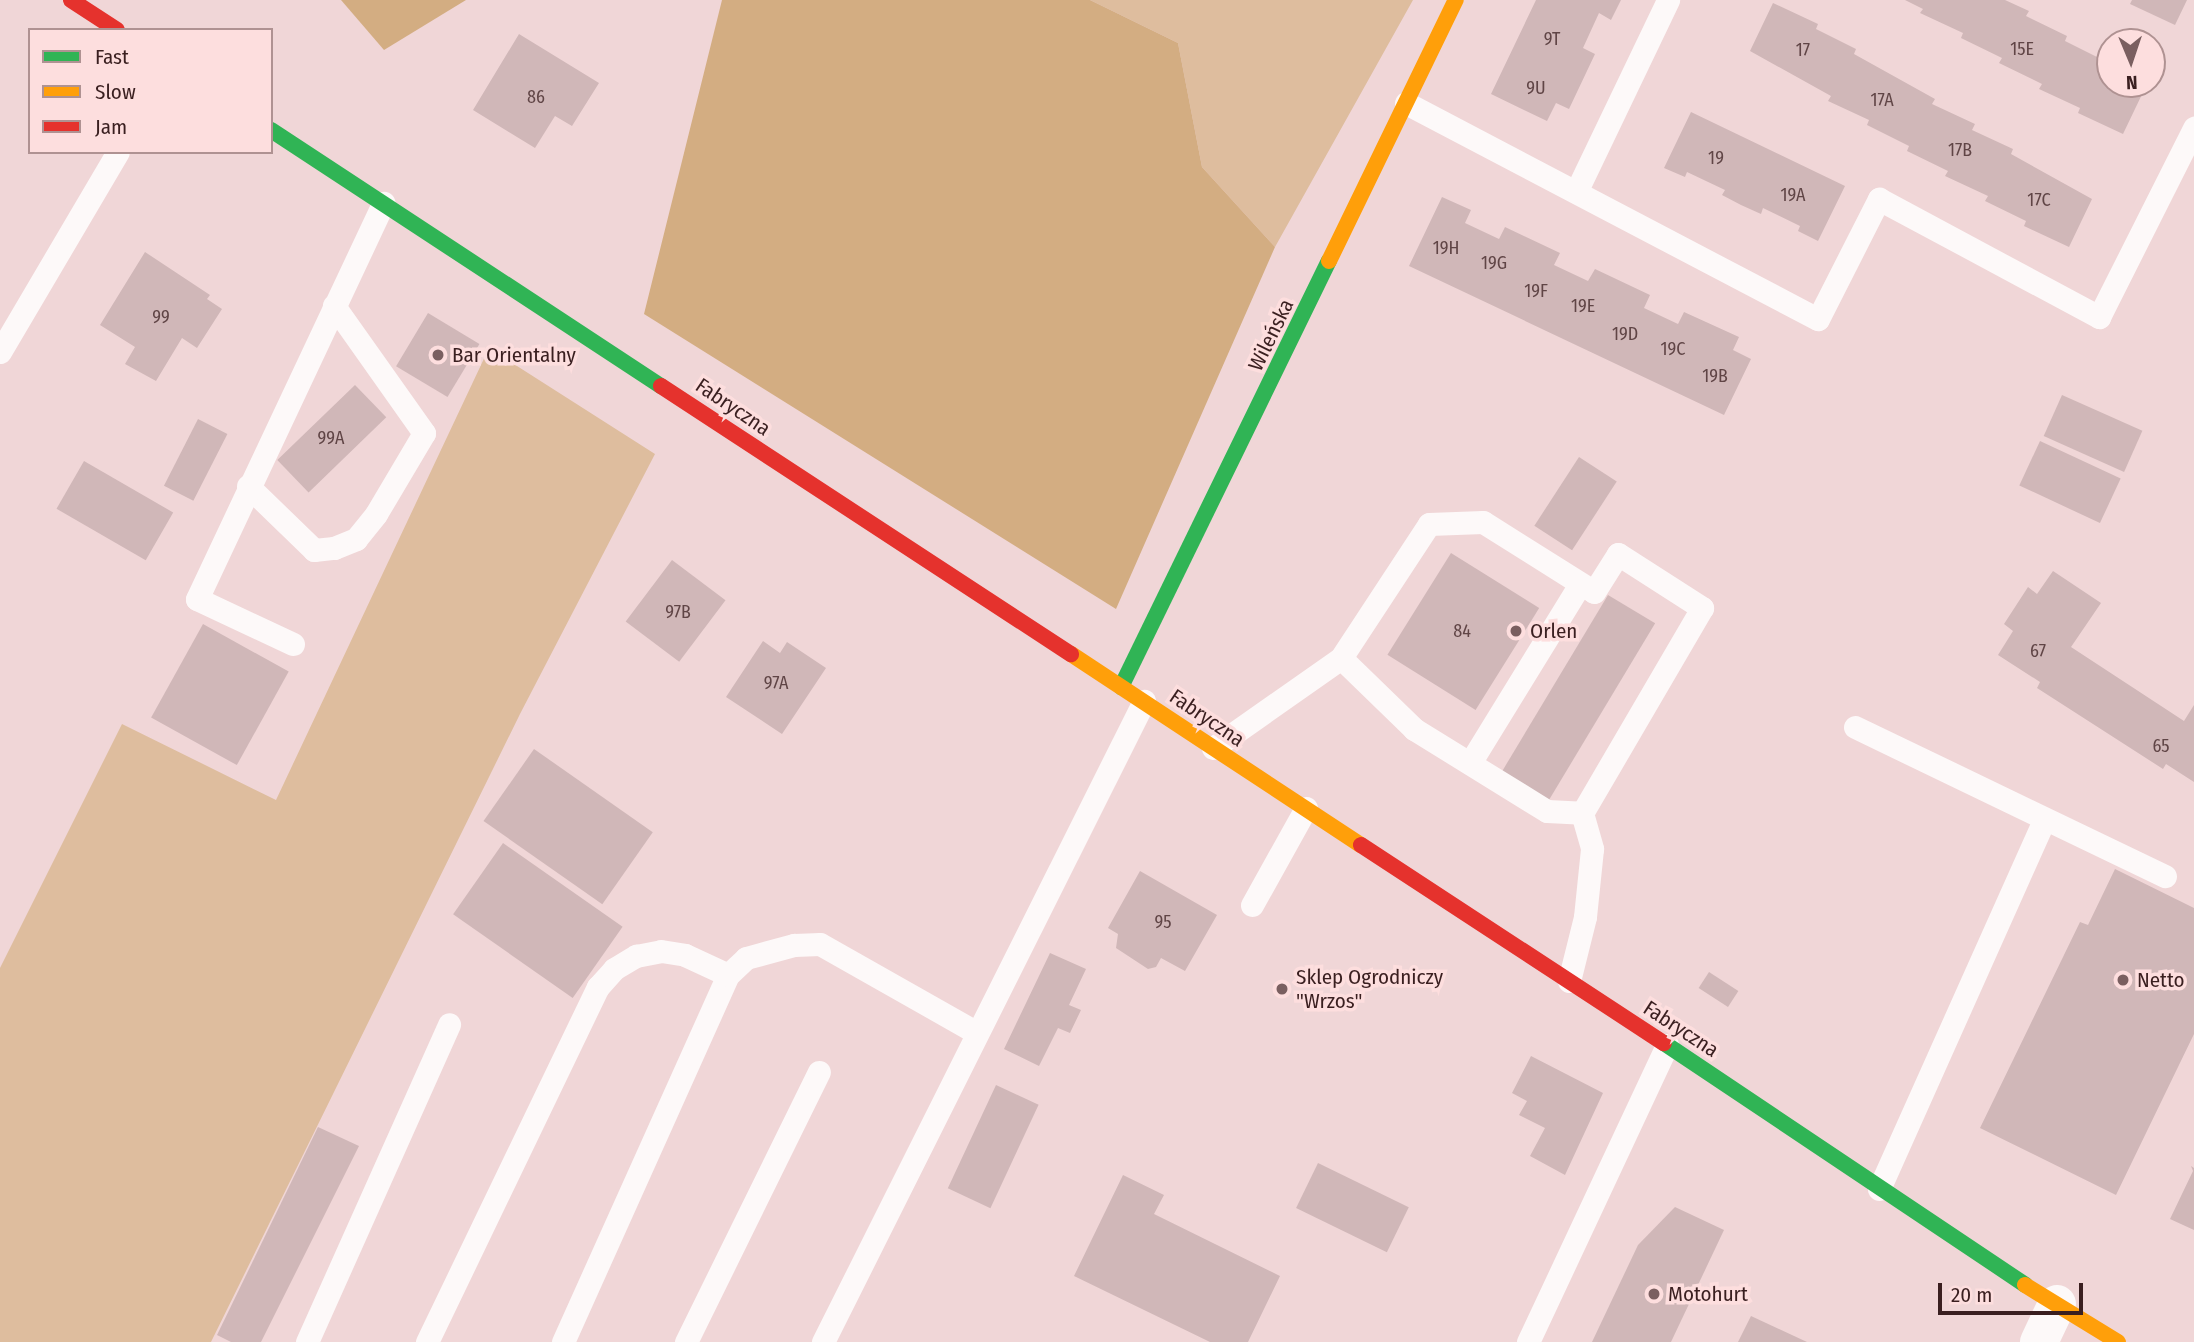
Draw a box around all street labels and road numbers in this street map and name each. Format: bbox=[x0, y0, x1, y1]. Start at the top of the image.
street label: Wileńska bbox=[1243, 295, 1299, 375]
street label: Fabryczna bbox=[691, 373, 775, 441]
street label: Fabryczna bbox=[1165, 684, 1249, 752]
street label: Fabryczna bbox=[1639, 995, 1723, 1063]

